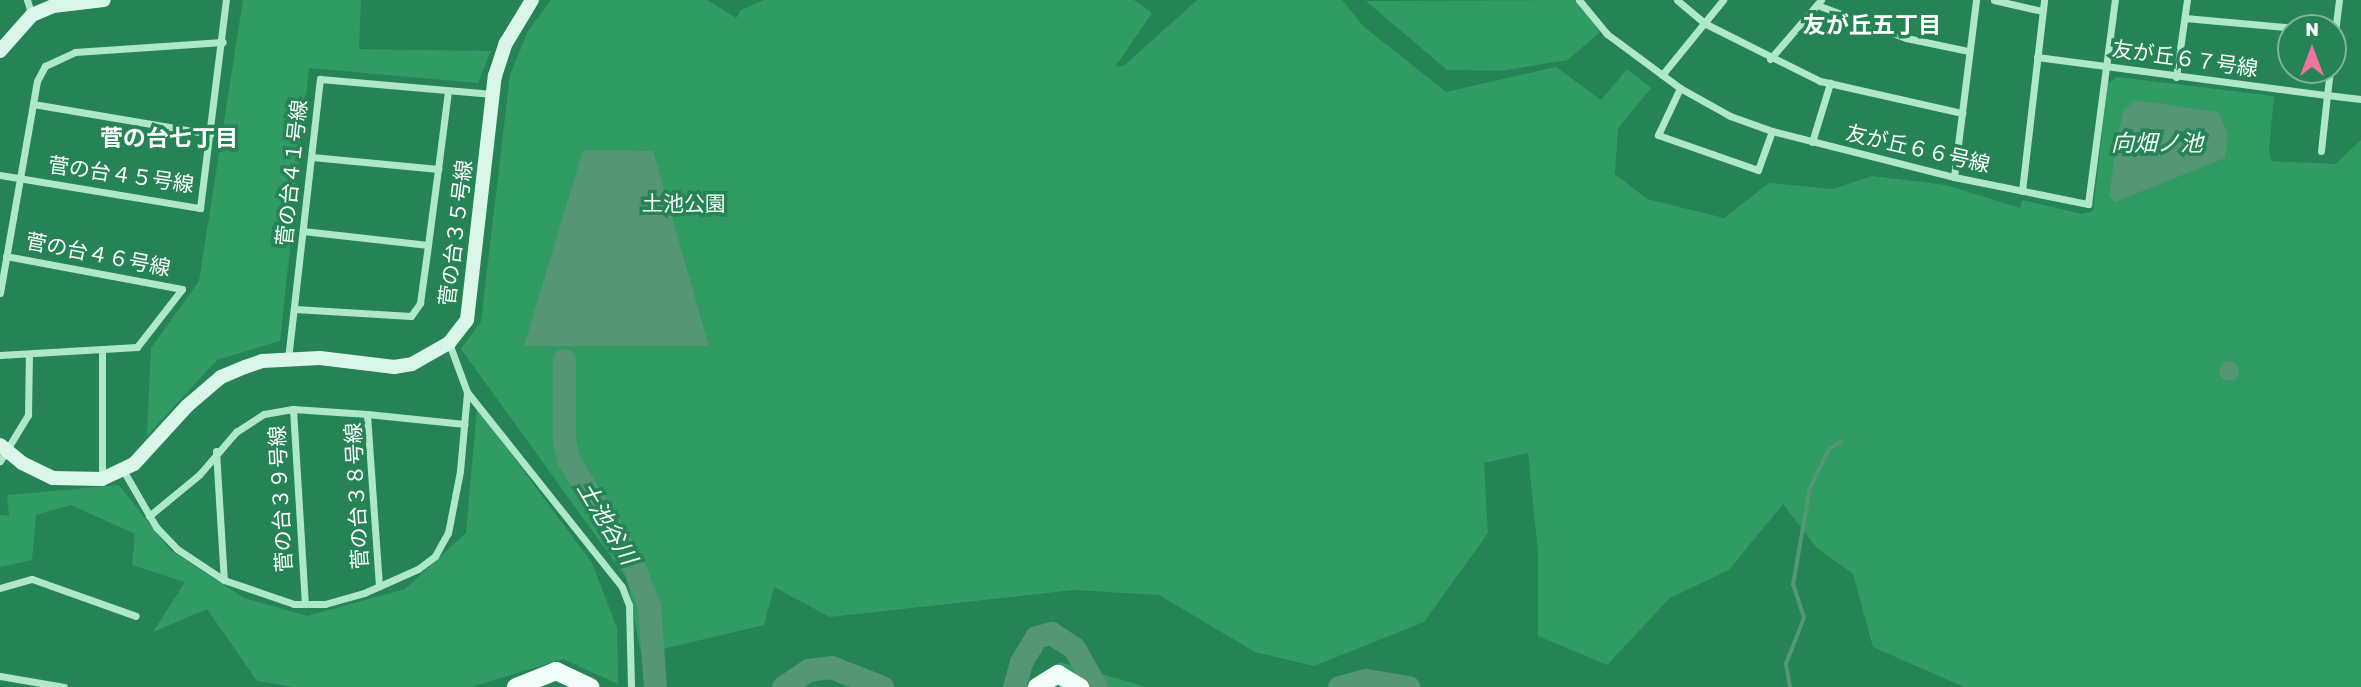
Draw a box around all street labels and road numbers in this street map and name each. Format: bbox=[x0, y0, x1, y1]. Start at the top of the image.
street label: 友が丘６７号線 bbox=[2110, 36, 2260, 82]
street label: 菅の台４１号線 bbox=[272, 99, 312, 247]
street label: 友が丘６６号線 bbox=[1844, 120, 1992, 178]
street label: 菅の台４５号線 bbox=[46, 152, 196, 198]
street label: 菅の台３５号線 bbox=[435, 159, 477, 307]
street label: 菅の台４６号線 bbox=[23, 229, 173, 281]
street label: 菅の台３８号線 bbox=[341, 422, 373, 570]
street label: 菅の台３９号線 bbox=[265, 425, 297, 573]

